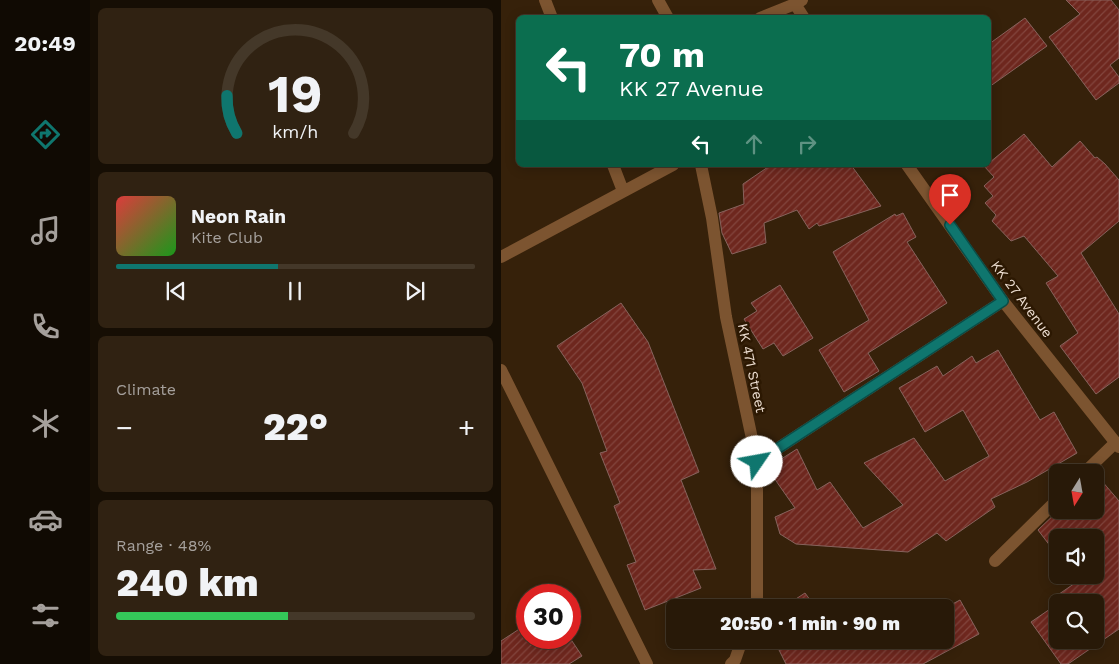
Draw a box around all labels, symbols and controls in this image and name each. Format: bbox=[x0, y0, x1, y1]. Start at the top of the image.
text: 20:49 bbox=[14, 31, 76, 56]
text: 70 m bbox=[619, 34, 705, 76]
icon: left bbox=[536, 35, 601, 100]
text: 19 bbox=[268, 64, 323, 125]
text: KK 27 Avenue bbox=[619, 76, 764, 101]
icon: directions bbox=[28, 117, 63, 152]
text: km/h bbox=[272, 121, 319, 142]
icon: left bbox=[687, 130, 715, 158]
icon: ahead bbox=[740, 130, 768, 158]
icon: right bbox=[793, 130, 821, 158]
pin bbox=[929, 174, 971, 225]
icon: arrive bbox=[936, 181, 964, 209]
text: Neon Rain bbox=[191, 205, 286, 228]
icon: music bbox=[28, 213, 63, 248]
text: Kite Club bbox=[191, 228, 263, 247]
street label: KK 27 Avenue bbox=[988, 257, 1056, 341]
icon: previous bbox=[162, 277, 190, 305]
icon: pause bbox=[281, 277, 309, 305]
icon: next bbox=[401, 277, 429, 305]
icon: phone bbox=[28, 309, 63, 344]
street label: KK 471 Street bbox=[735, 322, 769, 414]
text: Climate bbox=[116, 380, 176, 399]
text: 22° bbox=[263, 405, 328, 449]
icon: climate bbox=[28, 406, 63, 441]
text: − bbox=[116, 411, 133, 444]
text: + bbox=[458, 411, 475, 444]
position arrow bbox=[730, 435, 782, 487]
north arrow bbox=[1049, 464, 1103, 519]
map controls bbox=[1049, 464, 1104, 649]
icon: car bbox=[28, 502, 63, 537]
button: sound bbox=[1049, 529, 1104, 584]
text: Range · 48% bbox=[116, 536, 211, 555]
text: 240 km bbox=[116, 561, 259, 605]
speed limit sign: 30 bbox=[516, 584, 581, 649]
button: search bbox=[1049, 594, 1104, 649]
icon: filters bbox=[28, 598, 63, 633]
text: 20:50 · 1 min · 90 m bbox=[720, 612, 900, 635]

